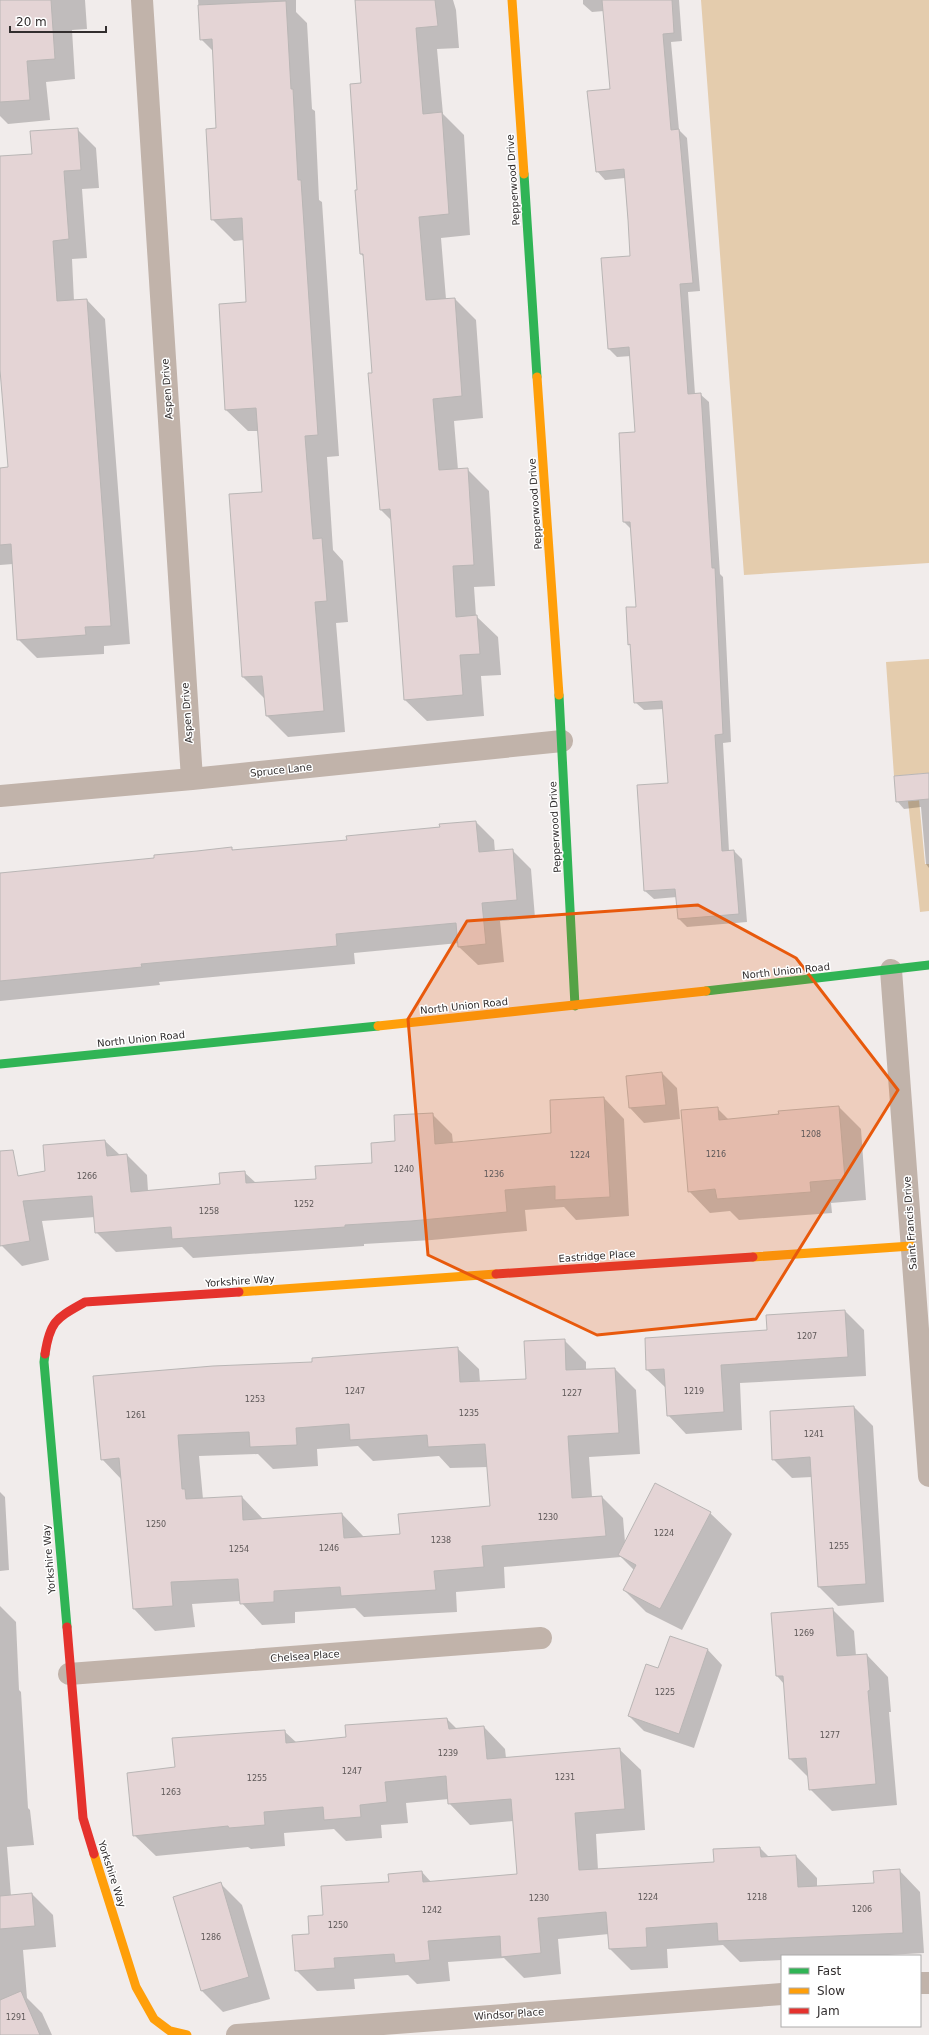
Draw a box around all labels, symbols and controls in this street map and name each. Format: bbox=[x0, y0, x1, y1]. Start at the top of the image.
scale bar bbox=[10, 8, 106, 34]
text: 20 m bbox=[16, 15, 47, 29]
street label: Pepperwood Drive bbox=[504, 134, 522, 226]
street label: Aspen Drive bbox=[159, 358, 175, 420]
street label: Pepperwood Drive bbox=[526, 458, 544, 550]
street label: Aspen Drive bbox=[179, 682, 195, 744]
street label: Spruce Lane bbox=[250, 761, 312, 779]
street label: Pepperwood Drive bbox=[547, 781, 563, 873]
street label: North Union Road bbox=[742, 961, 830, 981]
street label: North Union Road bbox=[420, 996, 508, 1016]
street label: North Union Road bbox=[97, 1029, 185, 1049]
house number: 1208 bbox=[801, 1130, 821, 1139]
house number: 1216 bbox=[706, 1150, 726, 1159]
house number: 1224 bbox=[570, 1151, 590, 1160]
house number: 1240 bbox=[394, 1165, 414, 1174]
house number: 1236 bbox=[484, 1170, 504, 1179]
house number: 1266 bbox=[77, 1172, 97, 1181]
street label: Saint Francis Drive bbox=[901, 1176, 919, 1270]
house number: 1252 bbox=[294, 1200, 314, 1209]
house number: 1258 bbox=[199, 1207, 219, 1216]
street label: Eastridge Place bbox=[558, 1248, 636, 1264]
street label: Yorkshire Way bbox=[204, 1273, 275, 1289]
house number: 1207 bbox=[797, 1332, 817, 1341]
house number: 1247 bbox=[345, 1387, 365, 1396]
house number: 1219 bbox=[684, 1387, 704, 1396]
house number: 1227 bbox=[562, 1389, 582, 1398]
house number: 1253 bbox=[245, 1395, 265, 1404]
house number: 1235 bbox=[459, 1409, 479, 1418]
house number: 1261 bbox=[126, 1411, 146, 1420]
house number: 1241 bbox=[804, 1430, 824, 1439]
house number: 1230 bbox=[538, 1513, 558, 1522]
house number: 1250 bbox=[146, 1520, 166, 1529]
street label: Yorkshire Way bbox=[40, 1524, 58, 1595]
house number: 1224 bbox=[654, 1529, 674, 1538]
house number: 1238 bbox=[431, 1536, 451, 1545]
house number: 1255 bbox=[829, 1542, 849, 1551]
house number: 1246 bbox=[319, 1544, 339, 1553]
house number: 1254 bbox=[229, 1545, 249, 1554]
house number: 1269 bbox=[794, 1629, 814, 1638]
street label: Chelsea Place bbox=[270, 1648, 340, 1664]
house number: 1225 bbox=[655, 1688, 675, 1697]
house number: 1277 bbox=[820, 1731, 840, 1740]
house number: 1239 bbox=[438, 1749, 458, 1758]
house number: 1247 bbox=[342, 1767, 362, 1776]
house number: 1231 bbox=[555, 1773, 575, 1782]
house number: 1255 bbox=[247, 1774, 267, 1783]
house number: 1263 bbox=[161, 1788, 181, 1797]
street label: Yorkshire Way bbox=[96, 1838, 128, 1909]
house number: 1224 bbox=[638, 1893, 658, 1902]
house number: 1218 bbox=[747, 1893, 767, 1902]
house number: 1230 bbox=[529, 1894, 549, 1903]
house number: 1206 bbox=[852, 1905, 872, 1914]
house number: 1242 bbox=[422, 1906, 442, 1915]
house number: 1250 bbox=[328, 1921, 348, 1930]
house number: 1286 bbox=[201, 1933, 221, 1942]
legend bbox=[781, 1955, 921, 2027]
text: Fast bbox=[817, 1964, 841, 1978]
text: Slow bbox=[817, 1984, 845, 1998]
text: Jam bbox=[816, 2004, 840, 2018]
street label: Windsor Place bbox=[474, 2006, 544, 2022]
house number: 1291 bbox=[6, 2013, 26, 2022]

